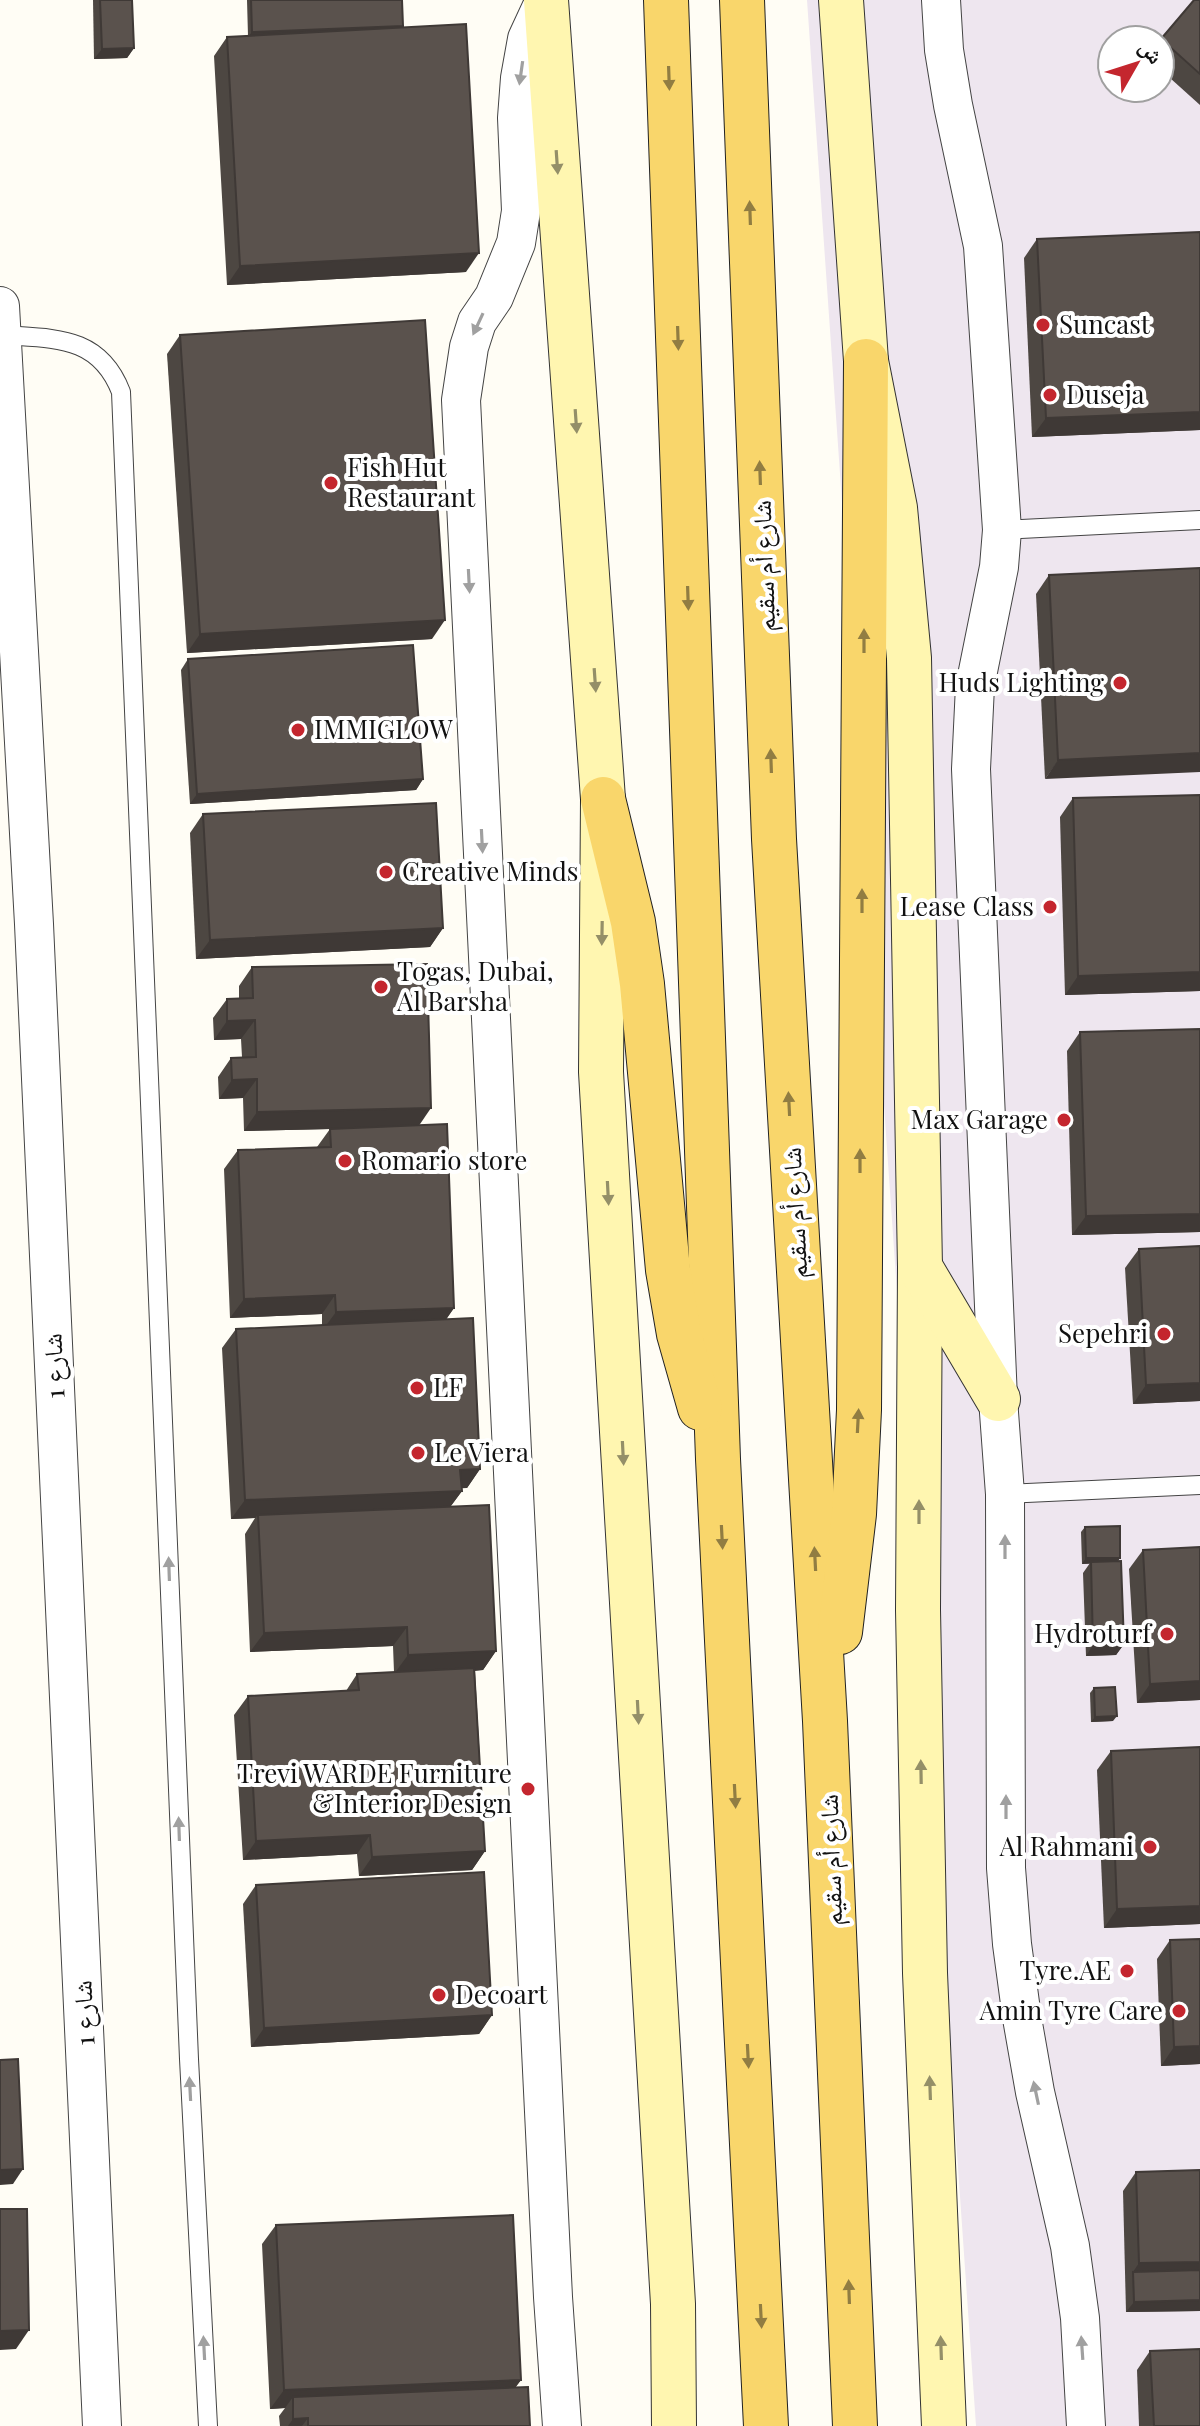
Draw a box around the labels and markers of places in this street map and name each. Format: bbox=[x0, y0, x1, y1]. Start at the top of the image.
place label: Suncast bbox=[1059, 306, 1151, 341]
marker: Suncast bbox=[1034, 316, 1052, 334]
place label: Duseja bbox=[1066, 376, 1145, 411]
marker: Duseja bbox=[1041, 386, 1059, 404]
place label: Fish Hut Restaurant bbox=[347, 449, 476, 514]
marker: Fish Hut Restaurant bbox=[322, 474, 340, 492]
place label: Huds Lighting bbox=[939, 664, 1104, 699]
marker: Huds Lighting bbox=[1111, 674, 1129, 692]
place label: IMMIGLOW bbox=[314, 711, 453, 746]
marker: IMMIGLOW bbox=[289, 721, 307, 739]
place label: Creative Minds bbox=[402, 853, 579, 888]
marker: Creative Minds bbox=[377, 863, 395, 881]
place label: Lease Class bbox=[900, 888, 1034, 923]
marker: Lease Class bbox=[1041, 898, 1059, 916]
place label: Togas, Dubai, Al Barsha bbox=[396, 953, 553, 1018]
marker: Togas, Dubai, Al Barsha bbox=[372, 978, 390, 996]
place label: Max Garage bbox=[911, 1101, 1048, 1136]
marker: Max Garage bbox=[1055, 1111, 1073, 1129]
place label: Romario store bbox=[361, 1142, 527, 1177]
marker: Romario store bbox=[336, 1152, 354, 1170]
place label: Sepehri bbox=[1058, 1315, 1148, 1350]
marker: Sepehri bbox=[1155, 1325, 1173, 1343]
place label: LF bbox=[433, 1369, 463, 1404]
marker: LF bbox=[408, 1379, 426, 1397]
place label: Le Viera bbox=[434, 1434, 529, 1469]
marker: Le Viera bbox=[409, 1444, 427, 1462]
place label: Hydroturf bbox=[1034, 1615, 1153, 1650]
marker: Hydroturf bbox=[1158, 1625, 1176, 1643]
place label: Trevi WARDE Furniture &Interior Design bbox=[237, 1755, 512, 1820]
marker: Trevi WARDE Furniture &Interior Design bbox=[519, 1780, 537, 1798]
place label: Al Rahmani bbox=[998, 1828, 1134, 1863]
marker: Al Rahmani bbox=[1141, 1838, 1159, 1856]
place label: Tyre.AE bbox=[1019, 1952, 1111, 1987]
marker: Tyre.AE bbox=[1118, 1962, 1136, 1980]
place label: Decoart bbox=[455, 1976, 548, 2011]
marker: Decoart bbox=[430, 1986, 448, 2004]
place label: Amin Tyre Care bbox=[979, 1992, 1163, 2027]
marker: Amin Tyre Care bbox=[1170, 2002, 1188, 2020]

